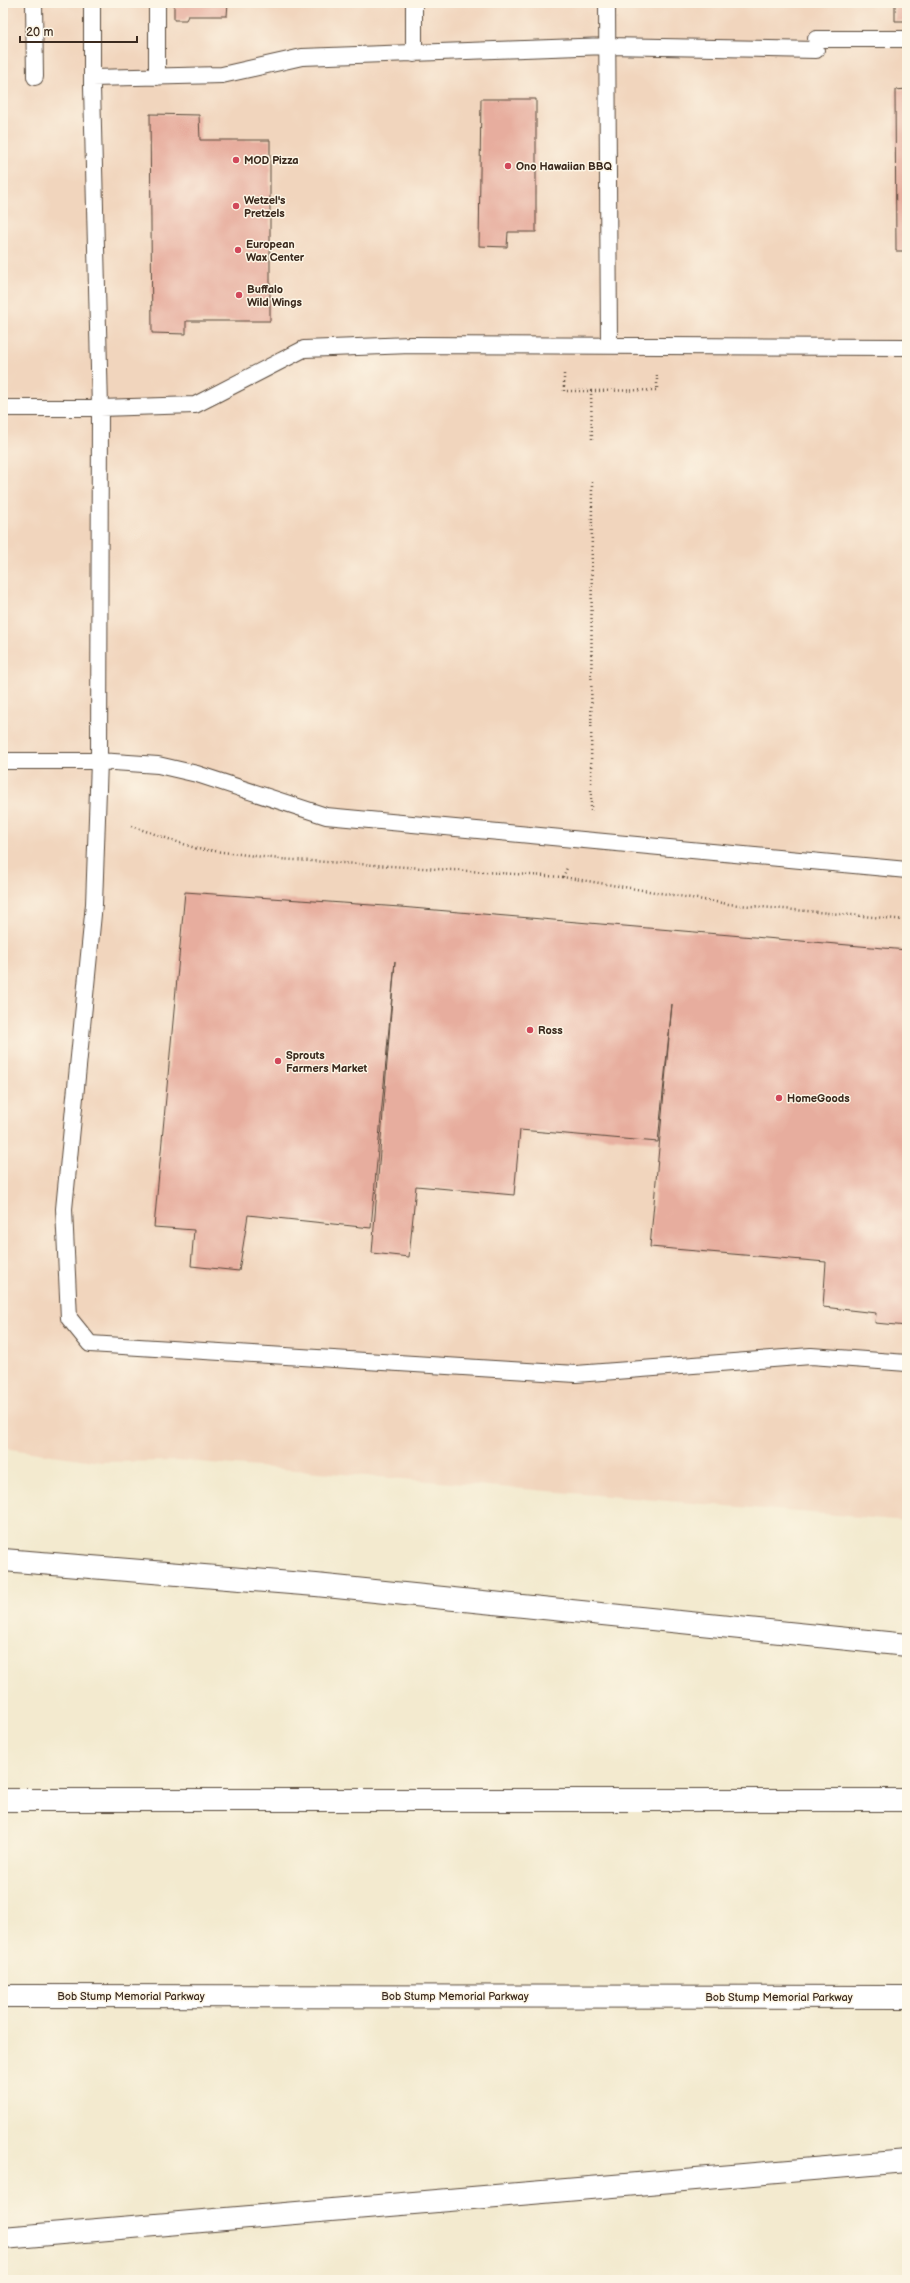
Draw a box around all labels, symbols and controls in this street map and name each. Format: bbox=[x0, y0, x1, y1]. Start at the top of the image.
scale bar bbox=[20, 18, 137, 44]
text: 20 m bbox=[26, 25, 53, 40]
place label: MOD Pizza bbox=[244, 154, 299, 167]
marker: MOD Pizza bbox=[231, 155, 241, 165]
place label: Ono Hawaiian BBQ bbox=[516, 160, 613, 173]
marker: Ono Hawaiian BBQ bbox=[503, 161, 513, 171]
place label: Wetzel's Pretzels bbox=[244, 194, 286, 220]
marker: Wetzel's Pretzels bbox=[231, 201, 241, 211]
place label: European Wax Center bbox=[246, 238, 305, 264]
marker: European Wax Center bbox=[233, 245, 243, 255]
place label: Buffalo Wild Wings bbox=[247, 283, 302, 309]
marker: Buffalo Wild Wings bbox=[234, 290, 244, 300]
place label: Ross bbox=[538, 1024, 563, 1037]
marker: Ross bbox=[525, 1025, 535, 1035]
place label: Sprouts Farmers Market bbox=[286, 1049, 368, 1075]
marker: Sprouts Farmers Market bbox=[273, 1056, 283, 1066]
place label: HomeGoods bbox=[787, 1092, 850, 1105]
marker: HomeGoods bbox=[774, 1093, 784, 1103]
street label: Bob Stump Memorial Parkway bbox=[57, 1990, 205, 2003]
street label: Bob Stump Memorial Parkway bbox=[381, 1990, 529, 2003]
street label: Bob Stump Memorial Parkway bbox=[705, 1991, 853, 2004]

